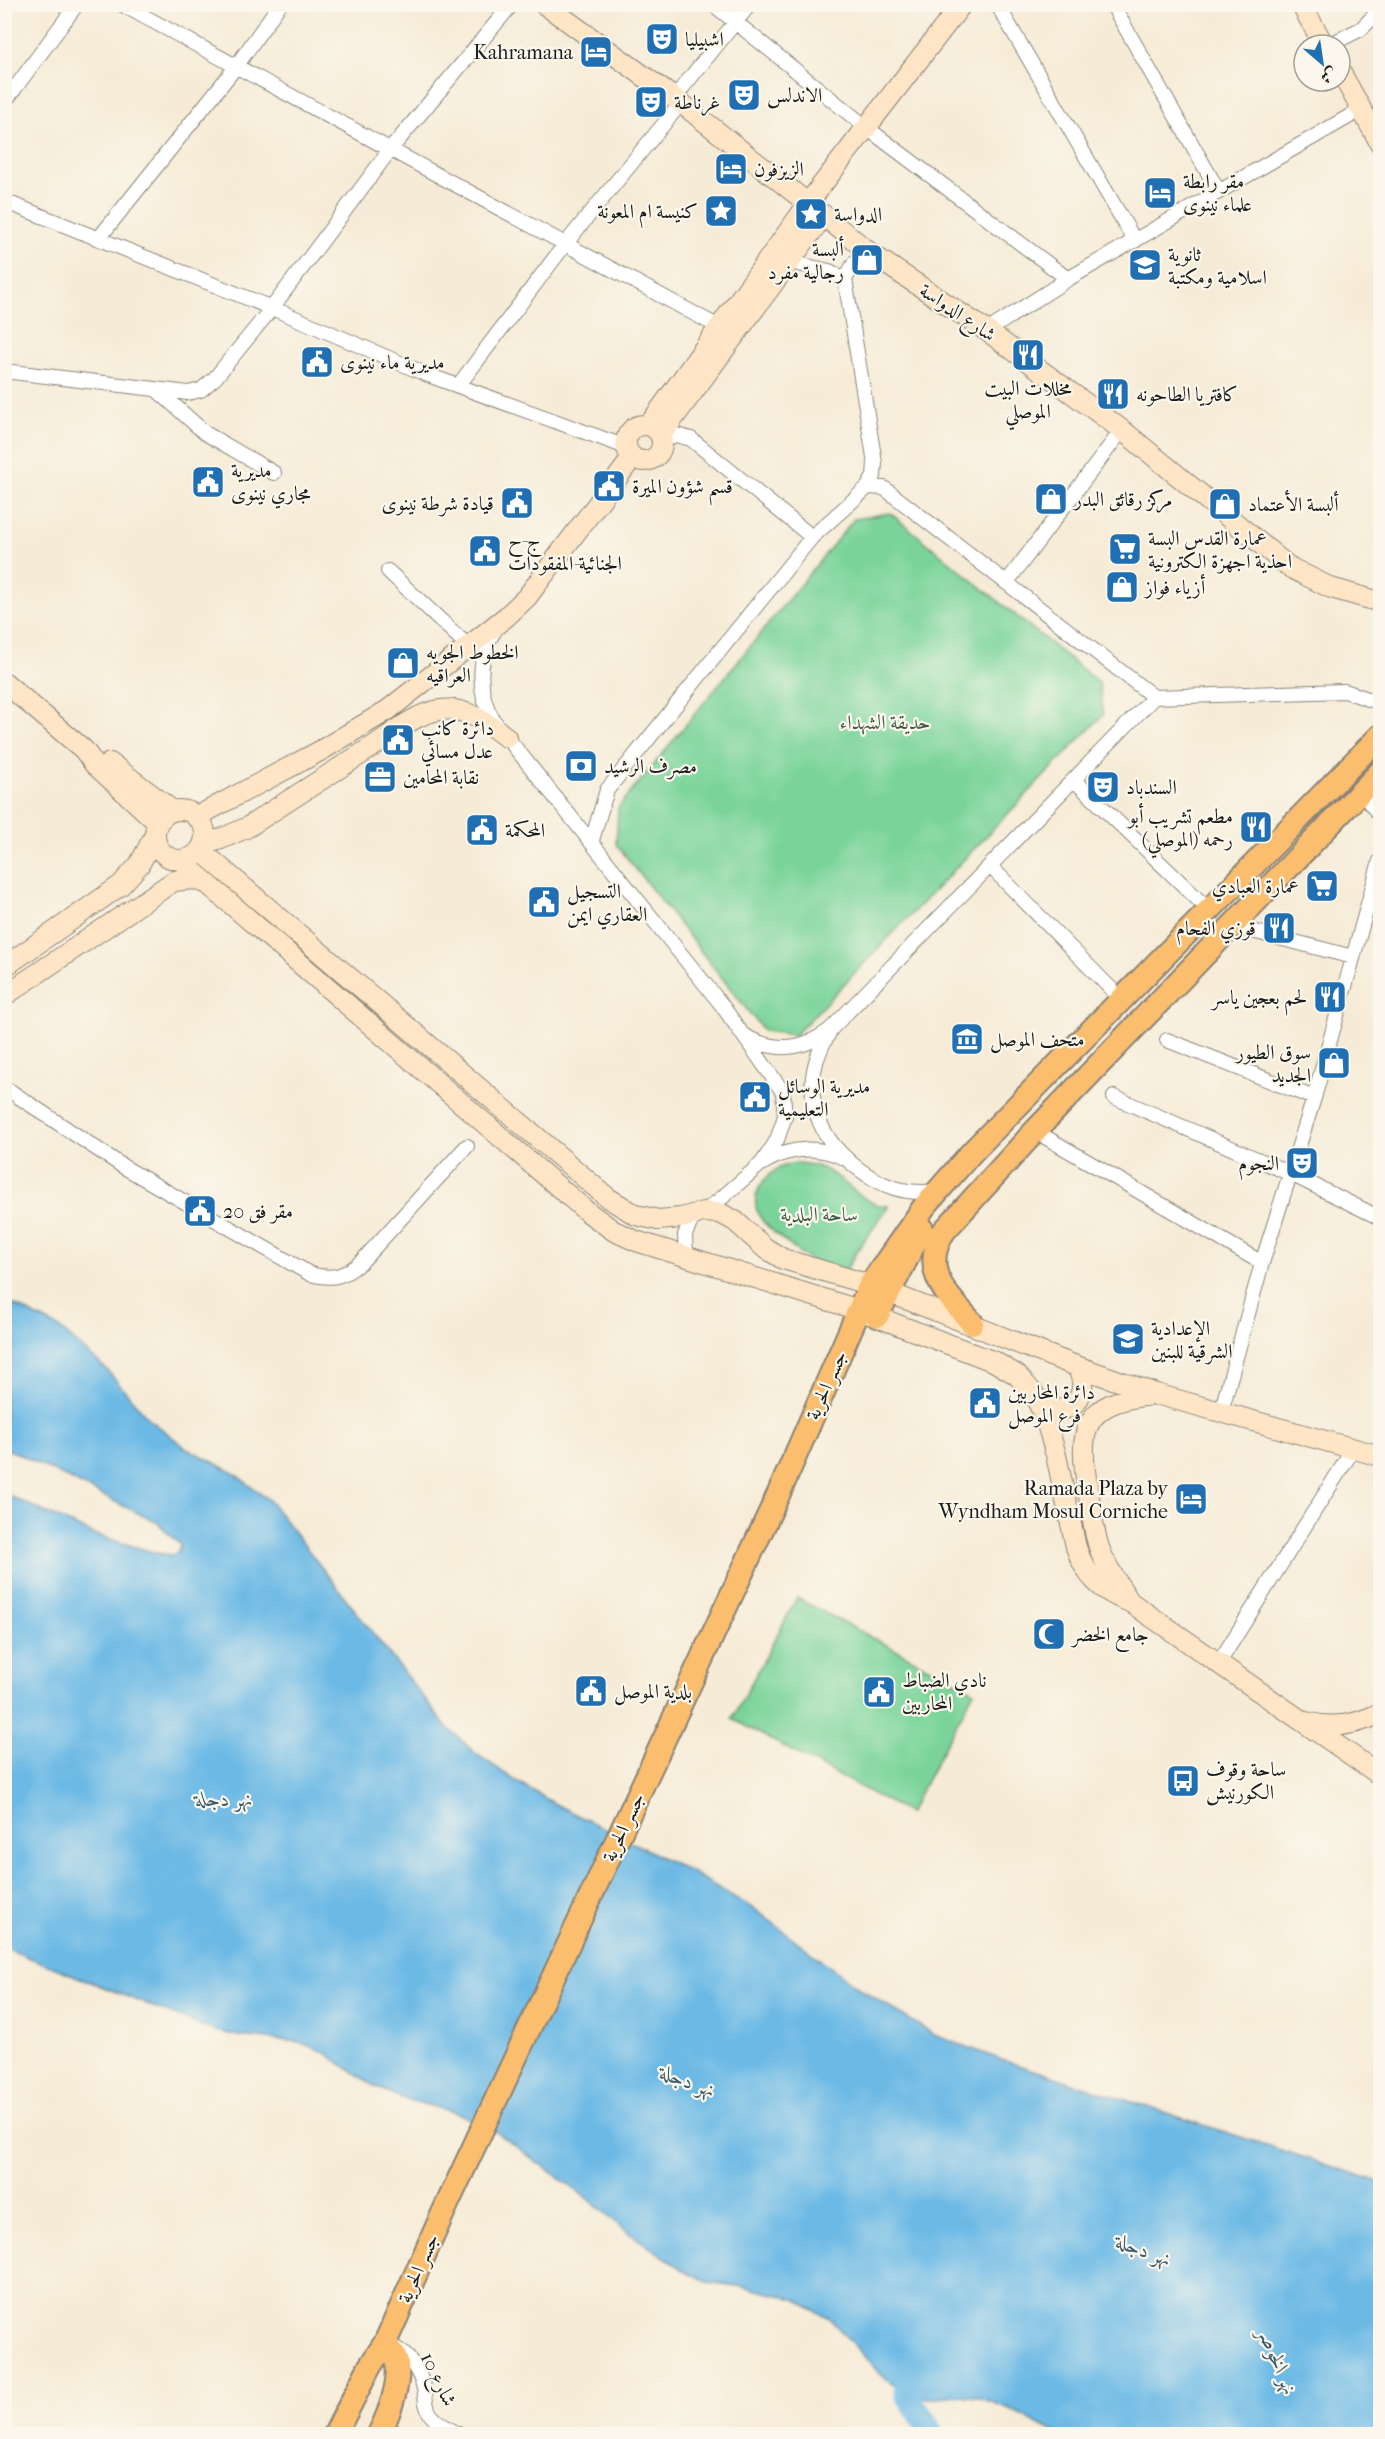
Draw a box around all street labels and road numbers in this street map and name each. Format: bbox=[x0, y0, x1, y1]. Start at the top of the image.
street label: شارع الدواسة bbox=[912, 278, 1000, 351]
street label: جسر الحرية bbox=[801, 1347, 854, 1424]
street label: جسر الحرية bbox=[597, 1789, 651, 1866]
street label: جسر الحرية bbox=[393, 2230, 446, 2307]
street label: شارع 10 bbox=[410, 2349, 461, 2413]

